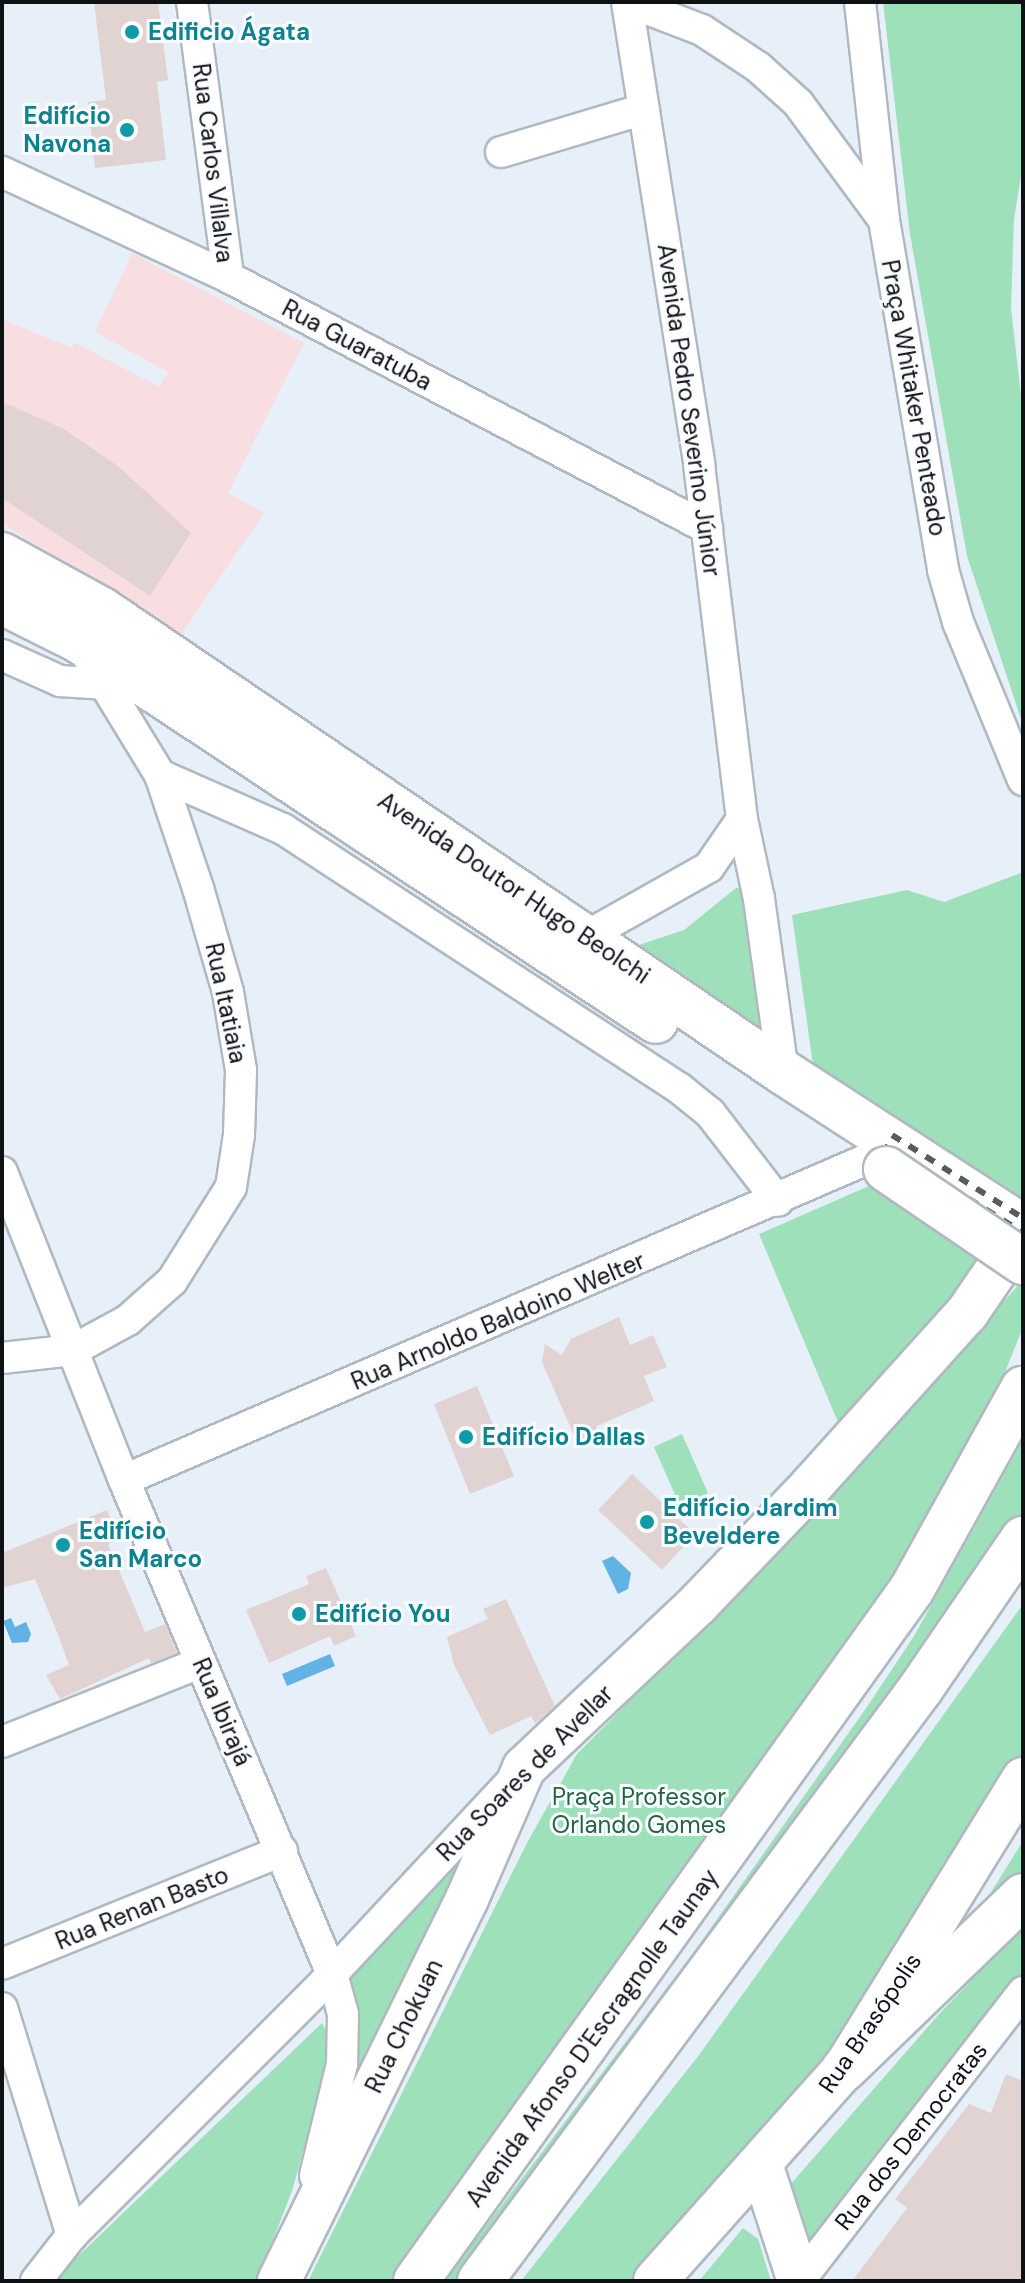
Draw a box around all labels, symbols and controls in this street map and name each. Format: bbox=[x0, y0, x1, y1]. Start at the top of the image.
place label: Edificio Ágata bbox=[148, 18, 310, 46]
marker: Edificio Ágata bbox=[123, 23, 141, 41]
street label: Rua Carlos Villalva bbox=[186, 62, 240, 264]
place label: Edifício Navona bbox=[23, 102, 111, 158]
marker: Edifício Navona bbox=[118, 121, 136, 139]
street label: Avenida Pedro Severino Júnior bbox=[651, 242, 727, 578]
street label: Praça Whitaker Penteado bbox=[876, 258, 952, 538]
street label: Rua Guaratuba bbox=[277, 293, 437, 397]
street label: Avenida Doutor Hugo Beolchi bbox=[372, 786, 656, 990]
street label: Rua Itatiaia bbox=[199, 940, 253, 1066]
street label: Rua Arnoldo Baldoino Welter bbox=[347, 1246, 649, 1396]
place label: Edifício Dallas bbox=[482, 1423, 646, 1451]
marker: Edifício Dallas bbox=[457, 1428, 475, 1446]
place label: Edifício Jardim Beveldere bbox=[663, 1494, 838, 1550]
marker: Edifício Jardim Beveldere bbox=[638, 1513, 656, 1531]
place label: Edifício San Marco bbox=[79, 1517, 202, 1573]
marker: Edifício San Marco bbox=[54, 1536, 72, 1554]
place label: Edifício You bbox=[315, 1600, 451, 1628]
marker: Edifício You bbox=[290, 1605, 308, 1623]
street label: Rua Ibirajá bbox=[186, 1654, 258, 1770]
street label: Rua Soares de Avellar bbox=[431, 1679, 619, 1867]
park label: Praça Professor Orlando Gomes bbox=[552, 1783, 726, 1839]
street label: Rua Renan Basto bbox=[51, 1860, 233, 1956]
street label: Avenida Afonso D'Escragnolle Taunay bbox=[460, 1864, 724, 2212]
street label: Rua Brasópolis bbox=[813, 1948, 927, 2098]
street label: Rua Chokuan bbox=[359, 1954, 449, 2098]
street label: Rua dos Democratas bbox=[829, 2036, 993, 2236]

